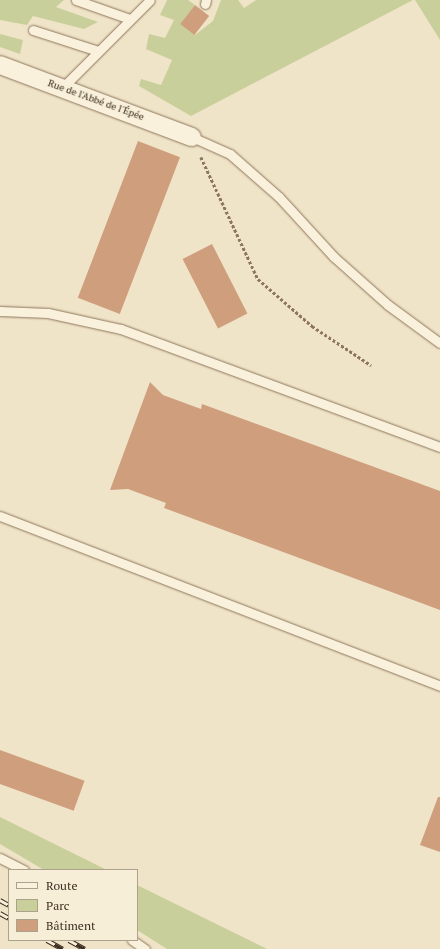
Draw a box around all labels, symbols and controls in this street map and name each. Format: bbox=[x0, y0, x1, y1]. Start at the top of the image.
street label: Rue de l'Abbé de l'Épée bbox=[46, 77, 146, 123]
legend bbox=[8, 869, 138, 941]
text: Route bbox=[46, 878, 77, 893]
text: Parc bbox=[46, 898, 69, 913]
text: Bâtiment bbox=[46, 918, 95, 933]

